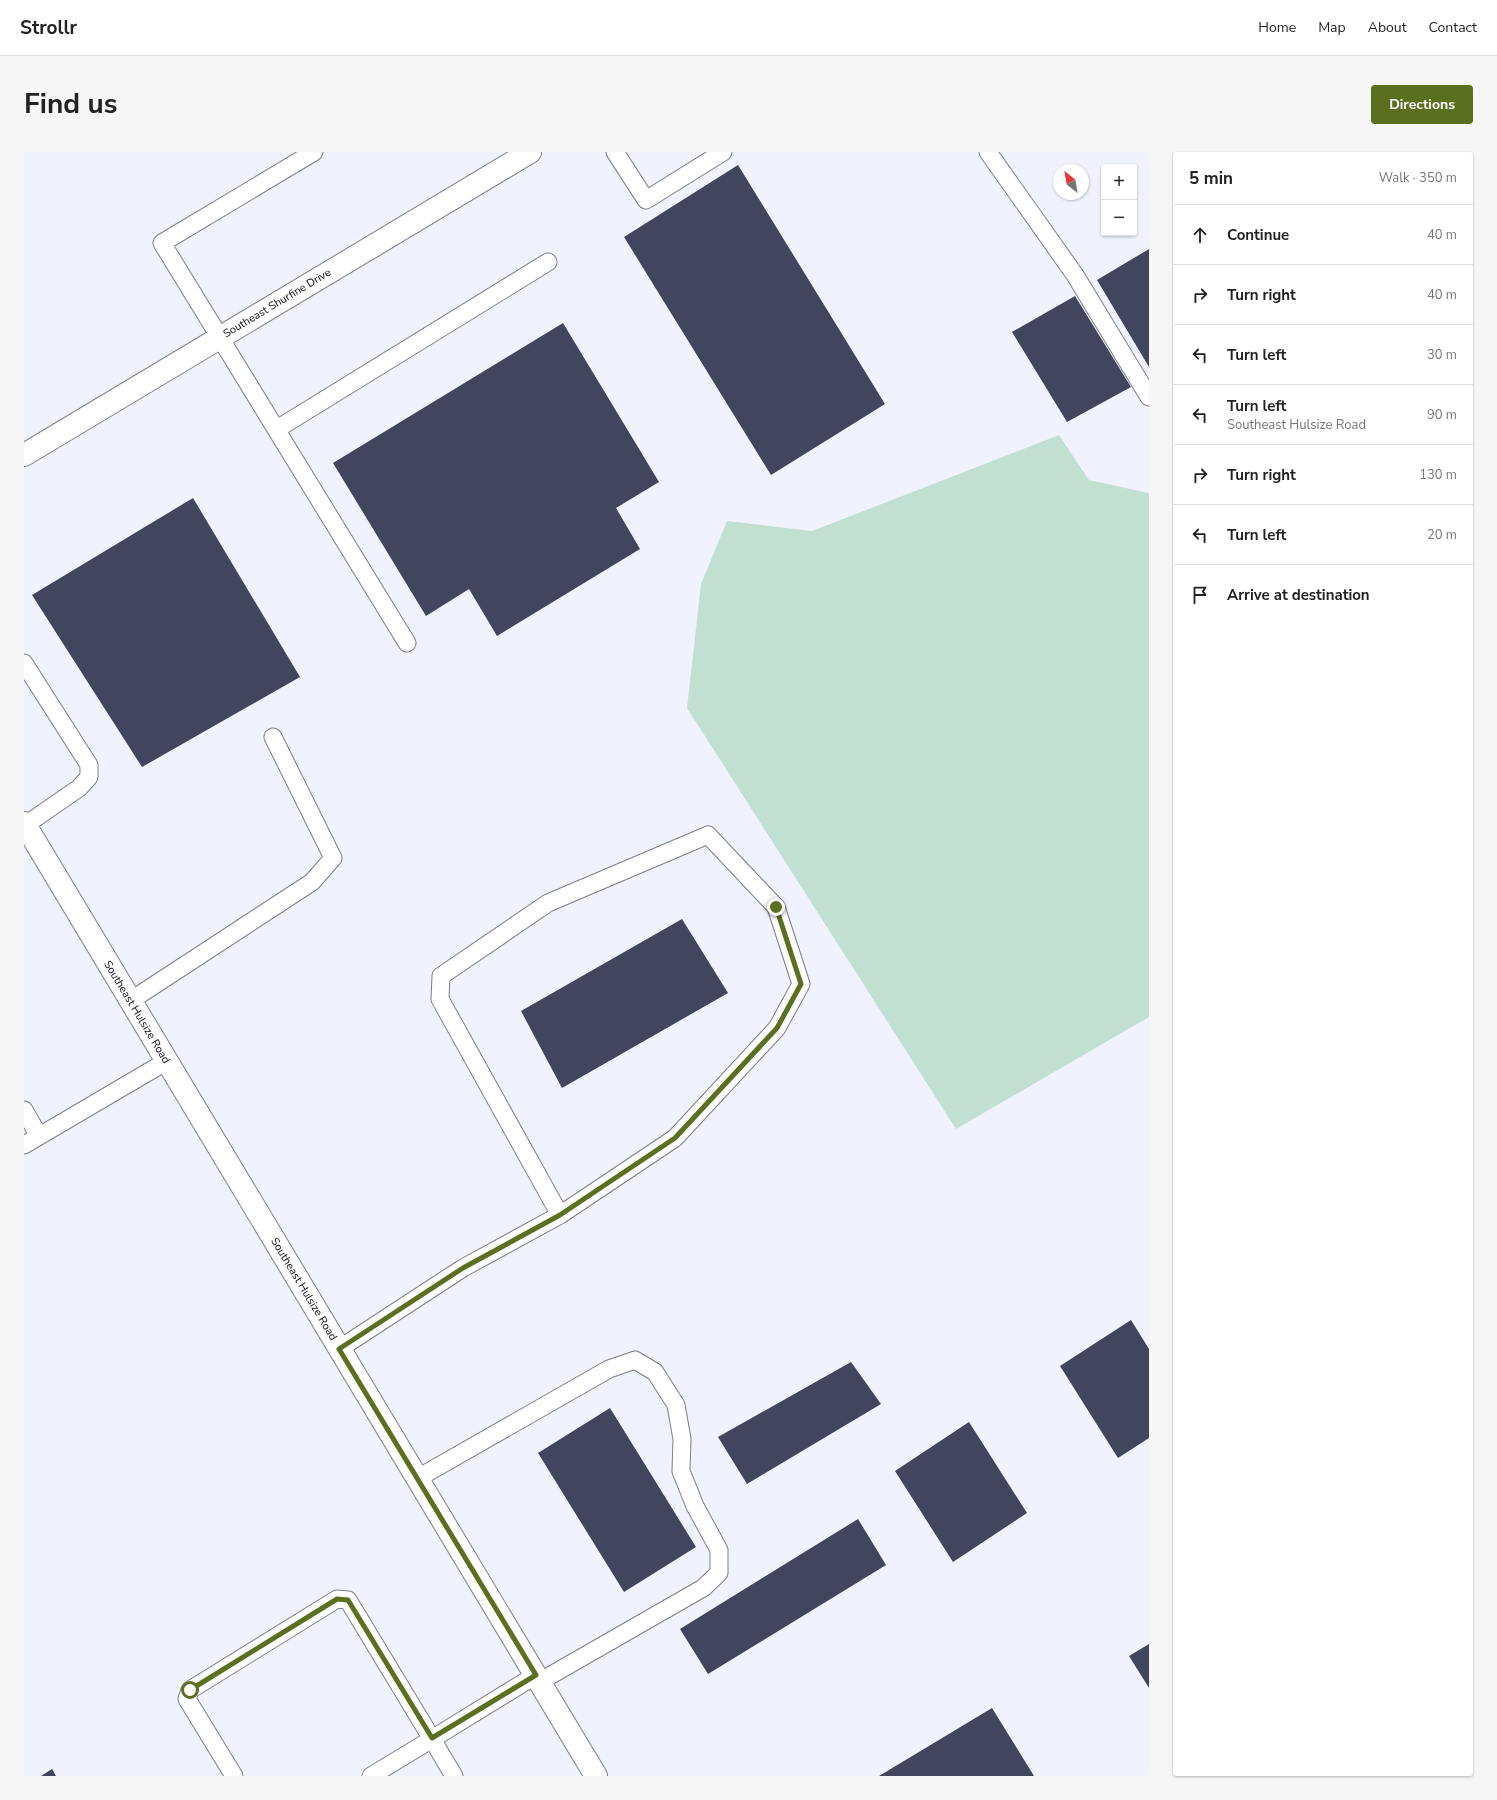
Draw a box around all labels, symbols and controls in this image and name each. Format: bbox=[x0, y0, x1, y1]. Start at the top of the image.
text: Strollr bbox=[20, 15, 77, 41]
text: Home bbox=[1258, 18, 1296, 37]
text: Map bbox=[1318, 18, 1346, 37]
text: About bbox=[1368, 18, 1407, 37]
text: Contact bbox=[1429, 18, 1477, 37]
text: Find us bbox=[24, 85, 118, 123]
button: Directions bbox=[1371, 85, 1473, 124]
north arrow bbox=[1053, 164, 1089, 200]
map controls bbox=[1101, 164, 1137, 236]
button: + bbox=[1101, 164, 1137, 200]
text: 5 min bbox=[1189, 167, 1233, 190]
text: Walk · 350 m bbox=[1379, 169, 1457, 187]
button: − bbox=[1101, 200, 1137, 236]
icon: ahead bbox=[1189, 224, 1211, 246]
text: Continue bbox=[1227, 225, 1289, 245]
text: 40 m bbox=[1427, 226, 1457, 244]
street label: Southeast Shurfine Drive bbox=[220, 265, 334, 341]
icon: right bbox=[1189, 284, 1211, 306]
text: Turn right bbox=[1227, 285, 1296, 305]
text: 40 m bbox=[1427, 286, 1457, 304]
icon: left bbox=[1189, 344, 1211, 366]
text: Turn left bbox=[1227, 345, 1286, 365]
text: 30 m bbox=[1427, 346, 1457, 364]
text: Turn left bbox=[1227, 396, 1286, 416]
icon: left bbox=[1189, 404, 1211, 426]
text: 90 m bbox=[1427, 406, 1457, 424]
text: Southeast Hulsize Road bbox=[1227, 416, 1366, 434]
icon: right bbox=[1189, 464, 1211, 486]
text: Turn right bbox=[1227, 465, 1296, 485]
text: 130 m bbox=[1419, 466, 1457, 484]
icon: left bbox=[1189, 524, 1211, 546]
text: Turn left bbox=[1227, 525, 1286, 545]
text: 20 m bbox=[1427, 526, 1457, 544]
icon: arrive bbox=[1189, 584, 1211, 606]
text: Arrive at destination bbox=[1227, 585, 1370, 605]
route end bbox=[767, 898, 785, 916]
street label: Southeast Hulsize Road bbox=[100, 958, 174, 1066]
street label: Southeast Hulsize Road bbox=[267, 1235, 341, 1343]
route start bbox=[181, 1681, 199, 1699]

